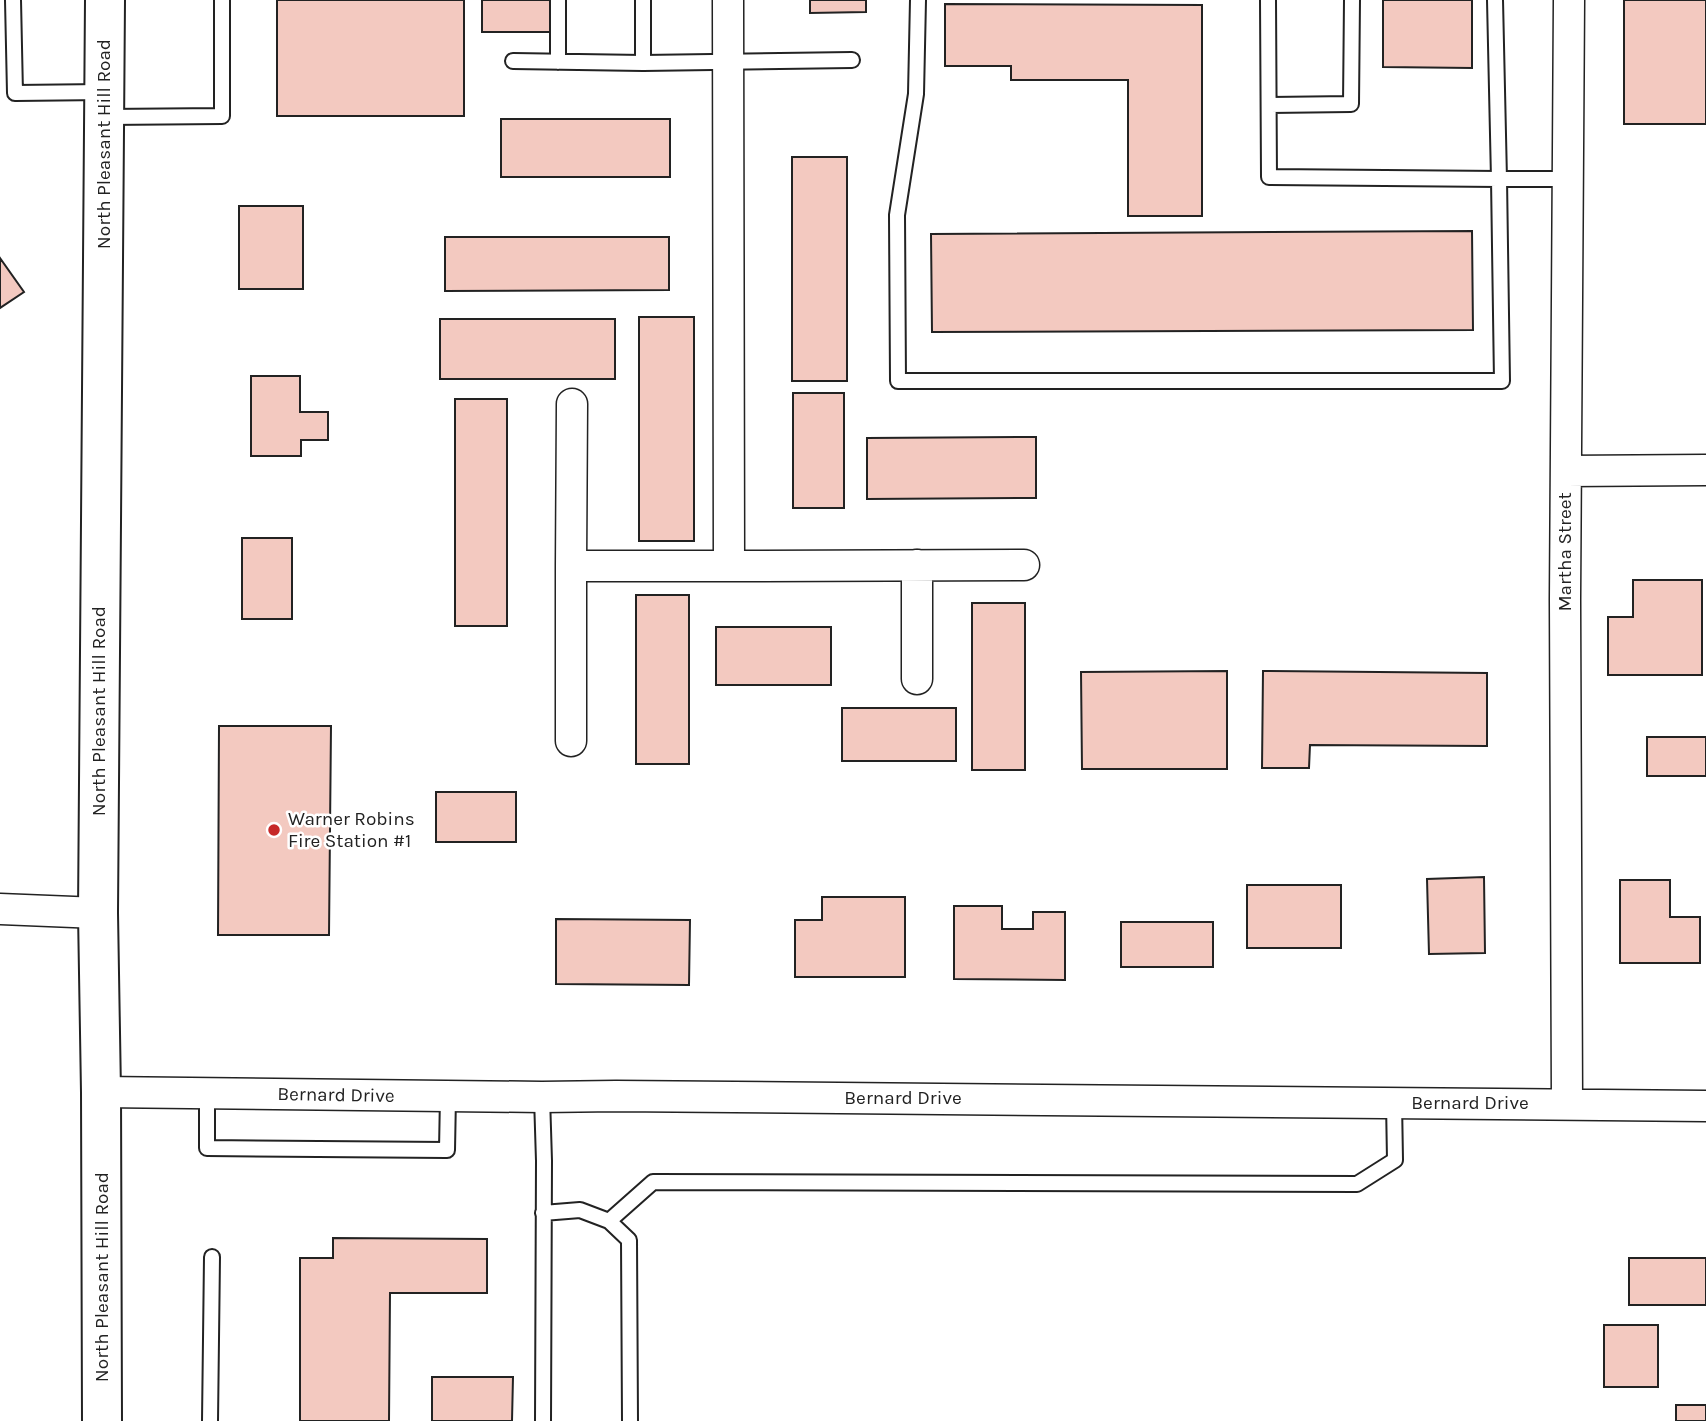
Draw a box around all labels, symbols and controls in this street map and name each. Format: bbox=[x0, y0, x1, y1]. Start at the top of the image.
street label: North Pleasant Hill Road bbox=[93, 39, 115, 249]
street label: Martha Street bbox=[1554, 492, 1576, 612]
street label: North Pleasant Hill Road bbox=[88, 606, 110, 816]
place label: Warner Robins Fire Station #1 bbox=[288, 808, 415, 852]
marker: Warner Robins Fire Station #1 bbox=[266, 822, 282, 838]
street label: Bernard Drive bbox=[277, 1083, 395, 1107]
street label: Bernard Drive bbox=[844, 1087, 962, 1109]
street label: Bernard Drive bbox=[1411, 1092, 1529, 1114]
street label: North Pleasant Hill Road bbox=[91, 1172, 113, 1382]

